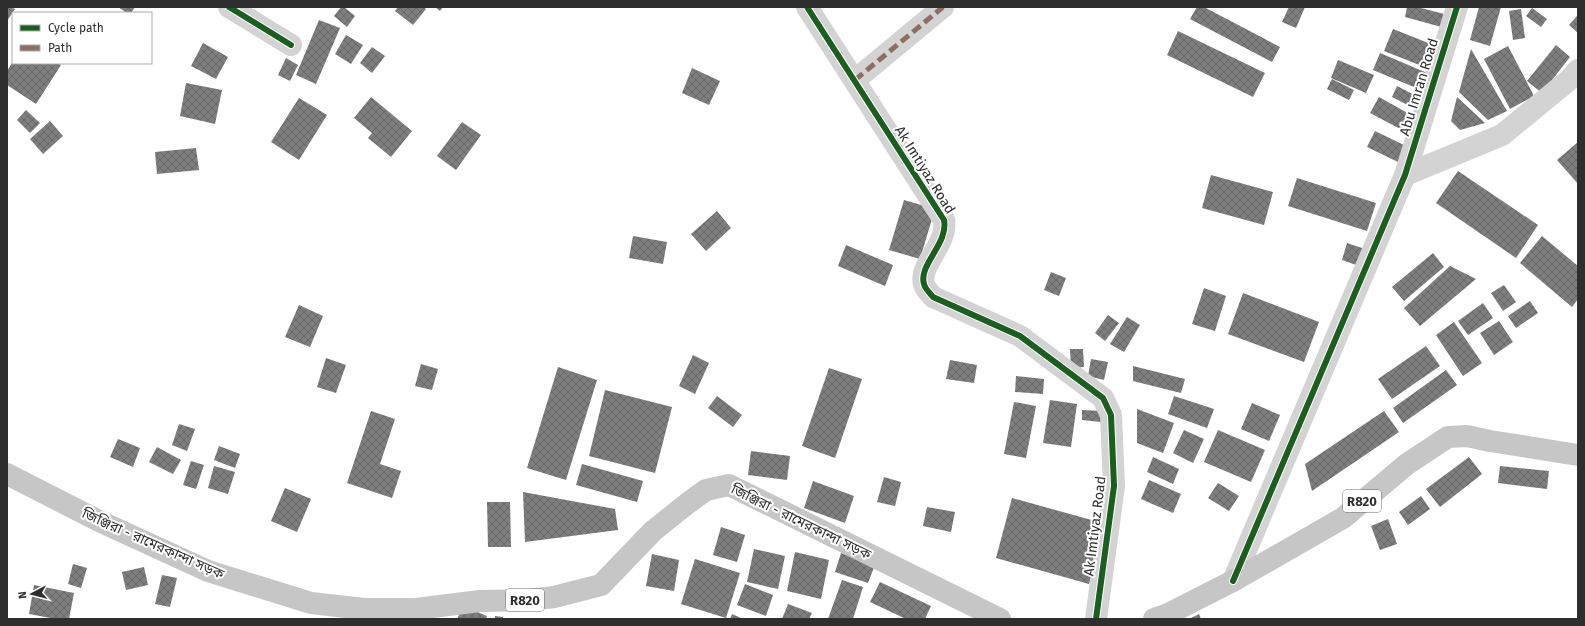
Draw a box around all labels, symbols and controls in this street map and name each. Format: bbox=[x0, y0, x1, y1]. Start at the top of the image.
legend bbox=[12, 12, 152, 64]
text: Cycle path bbox=[48, 21, 104, 35]
street label: Abu Imran Road bbox=[1396, 36, 1442, 138]
text: Path bbox=[48, 41, 72, 55]
street label: Ak Imtiyaz Road bbox=[891, 123, 959, 217]
street label: Ak Imtiyaz Road bbox=[1080, 475, 1110, 577]
street label: জিঞ্জিরা - রামেরকান্দা সড়ক bbox=[727, 480, 874, 564]
road number: R820 bbox=[1343, 490, 1381, 512]
street label: জিঞ্জিরা - রামেরকান্দা সড়ক bbox=[78, 505, 227, 583]
north arrow bbox=[12, 574, 52, 614]
road number: R820 bbox=[506, 589, 544, 611]
text: N bbox=[16, 591, 29, 600]

